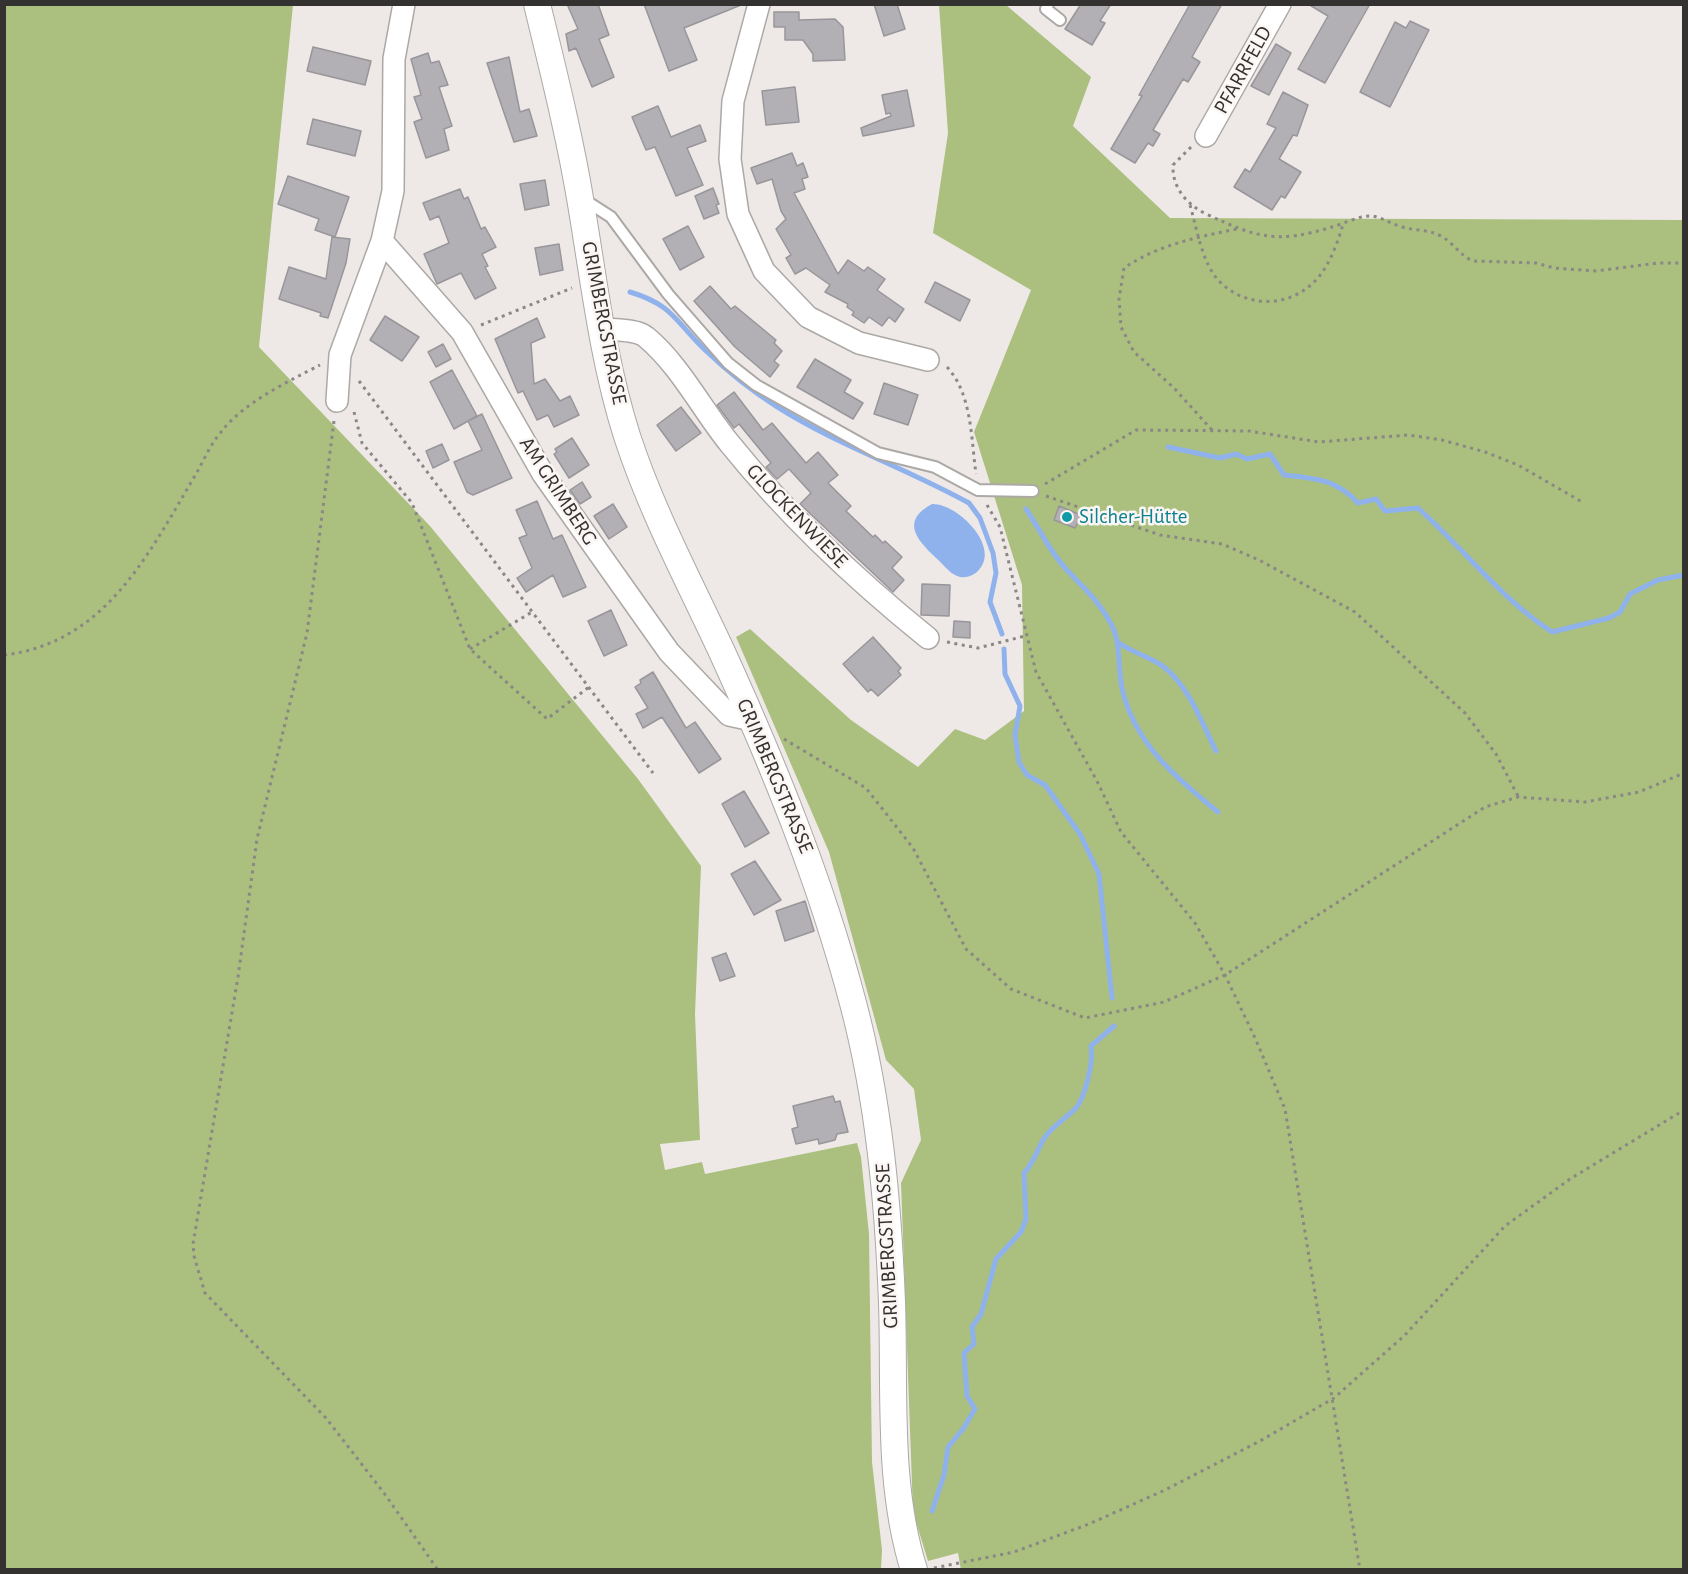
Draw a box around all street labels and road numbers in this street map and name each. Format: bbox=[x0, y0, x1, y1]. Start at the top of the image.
street label: PFARRFELD bbox=[1209, 22, 1277, 118]
street label: GRIMBERGSTRASSE bbox=[576, 239, 632, 407]
street label: AM GRIMBERG bbox=[514, 432, 602, 550]
street label: GLOCKENWIESE bbox=[741, 459, 853, 573]
street label: GRIMBERGSTRASSE bbox=[731, 695, 819, 857]
street label: GRIMBERGSTRASSE bbox=[870, 1163, 904, 1329]

